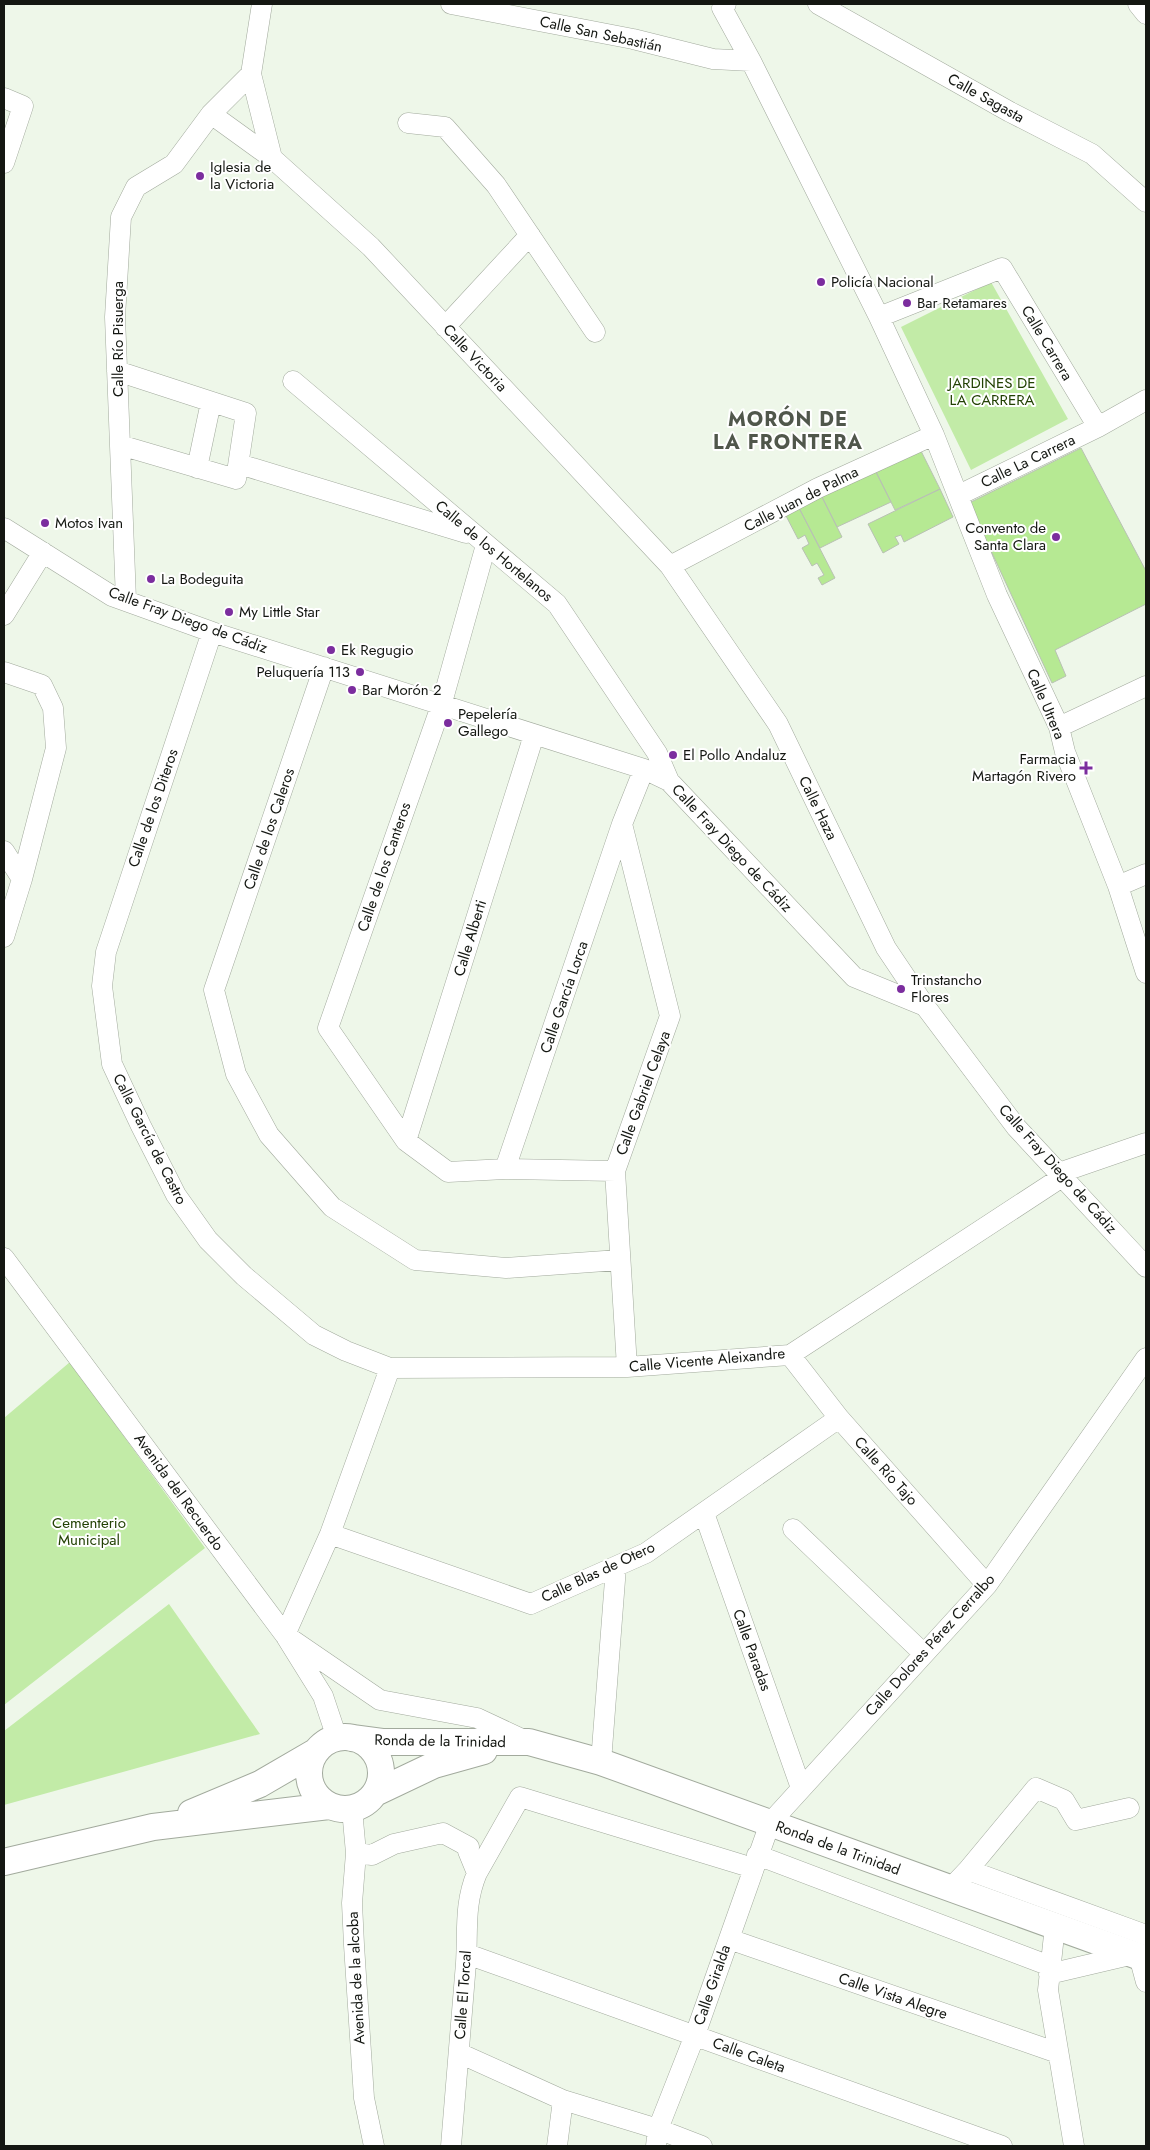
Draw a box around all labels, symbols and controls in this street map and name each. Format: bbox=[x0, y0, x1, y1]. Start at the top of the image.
street label: Calle San Sebastián bbox=[538, 10, 664, 58]
street label: Calle Sagasta bbox=[944, 68, 1028, 128]
place label: Iglesia de la Victoria bbox=[210, 156, 274, 195]
marker: Iglesia de la Victoria bbox=[194, 170, 206, 182]
place label: Policía Nacional bbox=[831, 271, 934, 293]
marker: Policía Nacional bbox=[815, 276, 827, 288]
street label: Calle Río Pisuerga bbox=[107, 281, 129, 397]
place label: Bar Retamares bbox=[917, 292, 1007, 314]
marker: Bar Retamares bbox=[901, 297, 913, 309]
street label: Calle Carrera bbox=[1016, 301, 1078, 385]
street label: Calle Victoria bbox=[438, 319, 512, 397]
park label: JARDINES DE LA CARRERA bbox=[947, 372, 1035, 411]
district label: MORÓN DE LA FRONTERA bbox=[713, 405, 863, 457]
street label: Calle La Carrera bbox=[977, 429, 1079, 493]
street label: Calle Juan de Palma bbox=[740, 461, 862, 537]
street label: Calle de los Hortelanos bbox=[430, 495, 558, 607]
place label: Motos Ivan bbox=[55, 512, 123, 534]
marker: Motos Ivan bbox=[39, 517, 51, 529]
place label: Convento de Santa Clara bbox=[965, 517, 1046, 556]
marker: Convento de Santa Clara bbox=[1050, 531, 1062, 543]
place label: La Bodeguita bbox=[161, 568, 243, 590]
marker: La Bodeguita bbox=[145, 573, 157, 585]
street label: Calle Fray Diego de Cádiz bbox=[105, 581, 271, 659]
place label: My Little Star bbox=[239, 601, 321, 623]
marker: My Little Star bbox=[223, 606, 235, 618]
place label: Ek Regugio bbox=[341, 639, 414, 661]
marker: Ek Regugio bbox=[325, 644, 337, 656]
place label: Peluquería 113 bbox=[257, 661, 350, 683]
street label: Calle Utrera bbox=[1021, 665, 1071, 743]
marker: Peluquería 113 bbox=[354, 666, 366, 678]
place label: Bar Morón 2 bbox=[362, 679, 442, 701]
marker: Bar Morón 2 bbox=[346, 684, 358, 696]
place label: Pepelería Gallego bbox=[458, 703, 517, 742]
marker: Pepelería Gallego bbox=[442, 717, 454, 729]
place label: El Pollo Andaluz bbox=[683, 744, 787, 766]
street label: Calle de los Diteros bbox=[122, 746, 184, 870]
place label: Farmacia Martagón Rivero bbox=[972, 748, 1076, 787]
marker: El Pollo Andaluz bbox=[667, 749, 679, 761]
marker: Farmacia Martagón Rivero bbox=[1080, 762, 1092, 774]
street label: Calle de los Caleros bbox=[238, 765, 300, 893]
street label: Calle Haza bbox=[793, 772, 843, 844]
street label: Calle Fray Diego de Cádiz bbox=[667, 779, 797, 917]
street label: Calle de los Canteros bbox=[352, 799, 416, 935]
street label: Calle Alberti bbox=[448, 897, 492, 979]
street label: Calle García Lorca bbox=[534, 938, 594, 1056]
place label: Trinstancho Flores bbox=[911, 969, 982, 1008]
marker: Trinstancho Flores bbox=[895, 983, 907, 995]
street label: Calle Gabriel Celaya bbox=[610, 1028, 676, 1158]
street label: Calle García de Castro bbox=[107, 1070, 193, 1208]
street label: Calle Fray Diego de Cádiz bbox=[994, 1099, 1122, 1239]
street label: Calle Vicente Aleixandre bbox=[628, 1342, 786, 1378]
street label: Avenida del Recuerdo bbox=[129, 1429, 229, 1555]
street label: Calle Río Tajo bbox=[849, 1432, 923, 1510]
park label: Cementerio Municipal bbox=[52, 1512, 126, 1551]
street label: Calle Blas de Otero bbox=[537, 1536, 659, 1608]
street label: Calle Dolores Pérez Cerralbo bbox=[860, 1569, 1000, 1721]
street label: Calle Paradas bbox=[727, 1606, 777, 1694]
street label: Ronda de la Trinidad bbox=[374, 1729, 506, 1753]
street label: Ronda de la Trinidad bbox=[772, 1815, 904, 1881]
street label: Avenida de la alcoba bbox=[342, 1911, 370, 2045]
street label: Calle Giralda bbox=[688, 1942, 736, 2028]
street label: Calle El Torcal bbox=[449, 1950, 477, 2040]
street label: Calle Vista Alegre bbox=[836, 1967, 951, 2025]
street label: Calle Caleta bbox=[709, 2032, 789, 2078]

